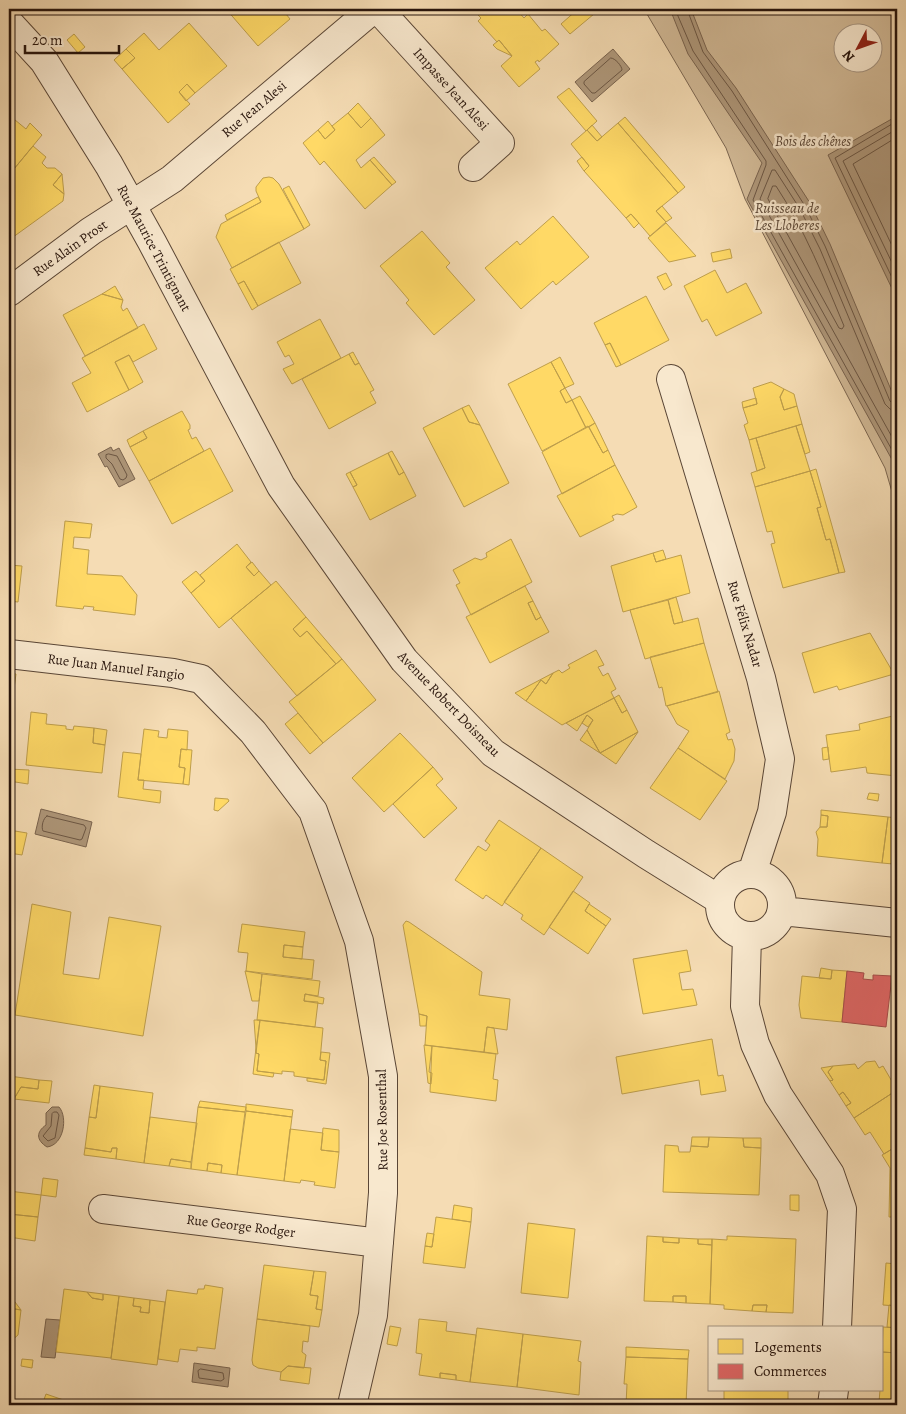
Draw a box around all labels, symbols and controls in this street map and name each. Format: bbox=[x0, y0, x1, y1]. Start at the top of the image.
scale bar bbox=[25, 22, 119, 54]
north arrow bbox=[834, 22, 884, 72]
text: 20 m bbox=[32, 30, 63, 50]
street label: Impasse Jean Alesi bbox=[409, 44, 493, 134]
text: N bbox=[838, 46, 859, 66]
street label: Rue Jean Alesi bbox=[218, 76, 290, 142]
park label: Bois des chênes bbox=[775, 132, 851, 151]
street label: Rue Maurice Trintignant bbox=[113, 181, 196, 315]
water label: Ruisseau de Les Lloberes bbox=[754, 198, 820, 235]
street label: Rue Alain Prost bbox=[29, 215, 111, 281]
street label: Rue Félix Nadar bbox=[723, 578, 767, 670]
street label: Avenue Robert Doisneau bbox=[393, 646, 505, 761]
street label: Rue Juan Manuel Fangio bbox=[46, 649, 186, 685]
street label: Rue Joe Rosenthal bbox=[372, 1069, 392, 1171]
street label: Rue George Rodger bbox=[185, 1210, 297, 1242]
legend bbox=[708, 1326, 884, 1392]
text: Logements bbox=[754, 1337, 822, 1357]
text: Commerces bbox=[754, 1361, 827, 1381]

